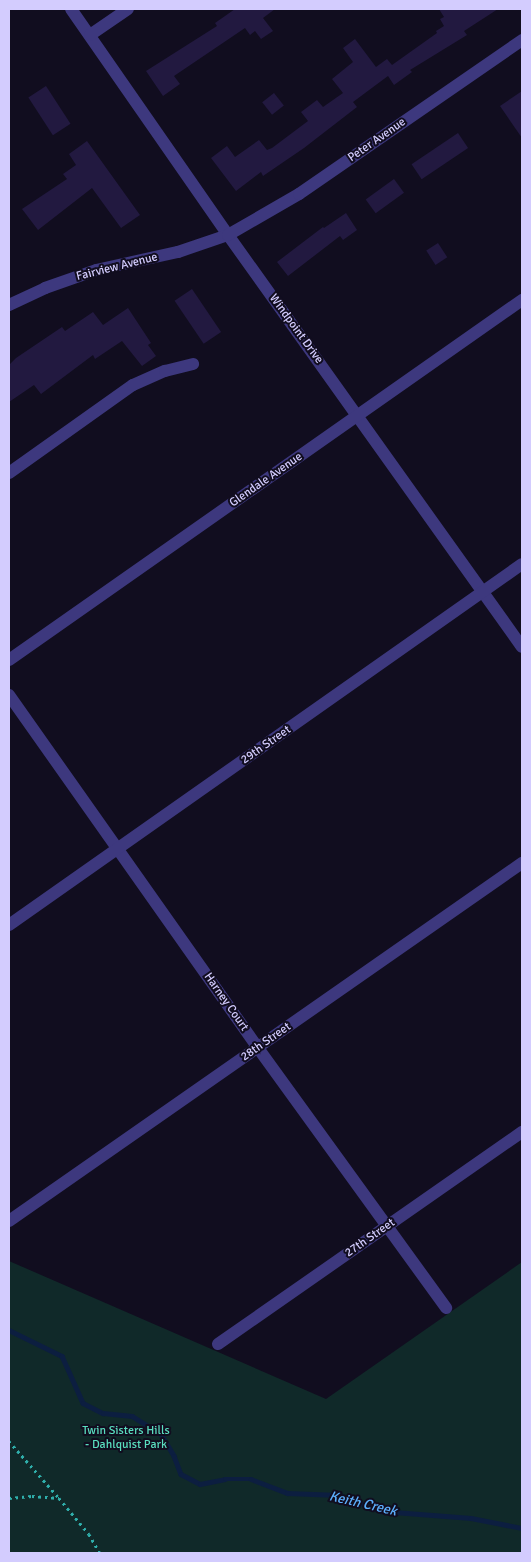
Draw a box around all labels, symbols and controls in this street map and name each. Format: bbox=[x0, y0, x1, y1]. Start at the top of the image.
street label: Peter Avenue bbox=[345, 115, 409, 165]
street label: Fairview Avenue bbox=[75, 250, 159, 284]
street label: Windpoint Drive bbox=[266, 291, 326, 367]
street label: Glendale Avenue bbox=[227, 450, 305, 510]
street label: 29th Street bbox=[238, 723, 294, 767]
street label: Harney Court bbox=[201, 970, 251, 1034]
street label: 28th Street bbox=[238, 1020, 294, 1064]
street label: 27th Street bbox=[342, 1216, 398, 1260]
park label: Twin Sisters Hills - Dahlquist Park bbox=[82, 1424, 170, 1452]
water label: Keith Creek bbox=[328, 1488, 398, 1520]

